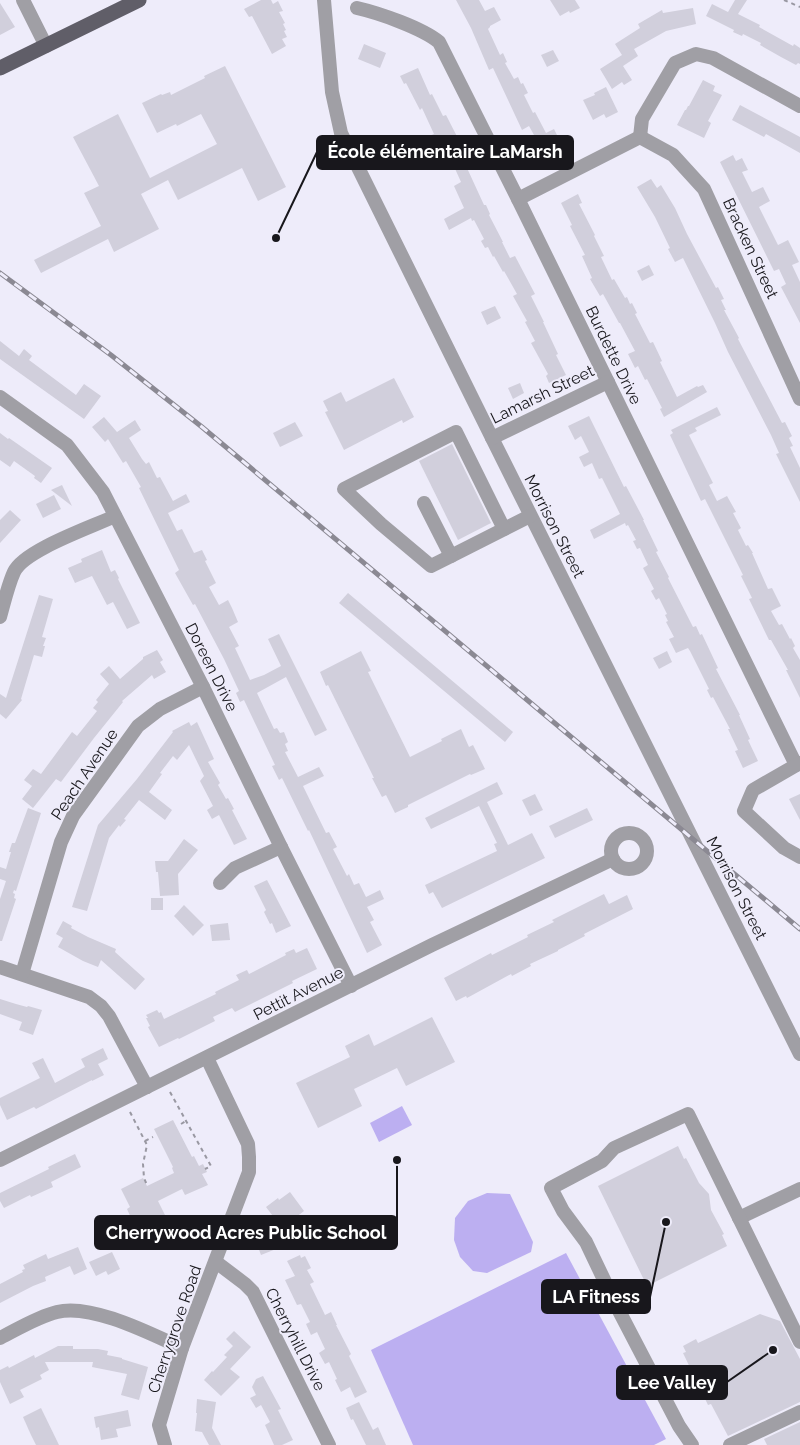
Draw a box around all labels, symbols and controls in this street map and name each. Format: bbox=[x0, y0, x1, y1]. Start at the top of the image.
callout: École élémentaire LaMarsh bbox=[317, 136, 573, 169]
text: École élémentaire LaMarsh bbox=[327, 141, 563, 162]
street label: Bracken Street bbox=[719, 195, 782, 302]
street label: Burdette Drive bbox=[582, 303, 646, 407]
street label: Lamarsh Street bbox=[487, 361, 598, 428]
street label: Morrison Street bbox=[520, 472, 589, 582]
street label: Doreen Drive bbox=[181, 620, 242, 715]
street label: Peach Avenue bbox=[47, 725, 122, 823]
street label: Morrison Street bbox=[702, 834, 771, 944]
street label: Pettit Avenue bbox=[250, 963, 346, 1024]
callout: Cherrywood Acres Public School bbox=[95, 1216, 397, 1249]
text: Cherrywood Acres Public School bbox=[106, 1222, 387, 1243]
street label: Cherrygrove Road bbox=[144, 1263, 205, 1396]
callout: LA Fitness bbox=[542, 1280, 650, 1313]
street label: Cherryhill Drive bbox=[261, 1285, 330, 1394]
text: LA Fitness bbox=[552, 1286, 640, 1307]
callout: Lee Valley bbox=[617, 1366, 727, 1399]
text: Lee Valley bbox=[628, 1372, 717, 1393]

